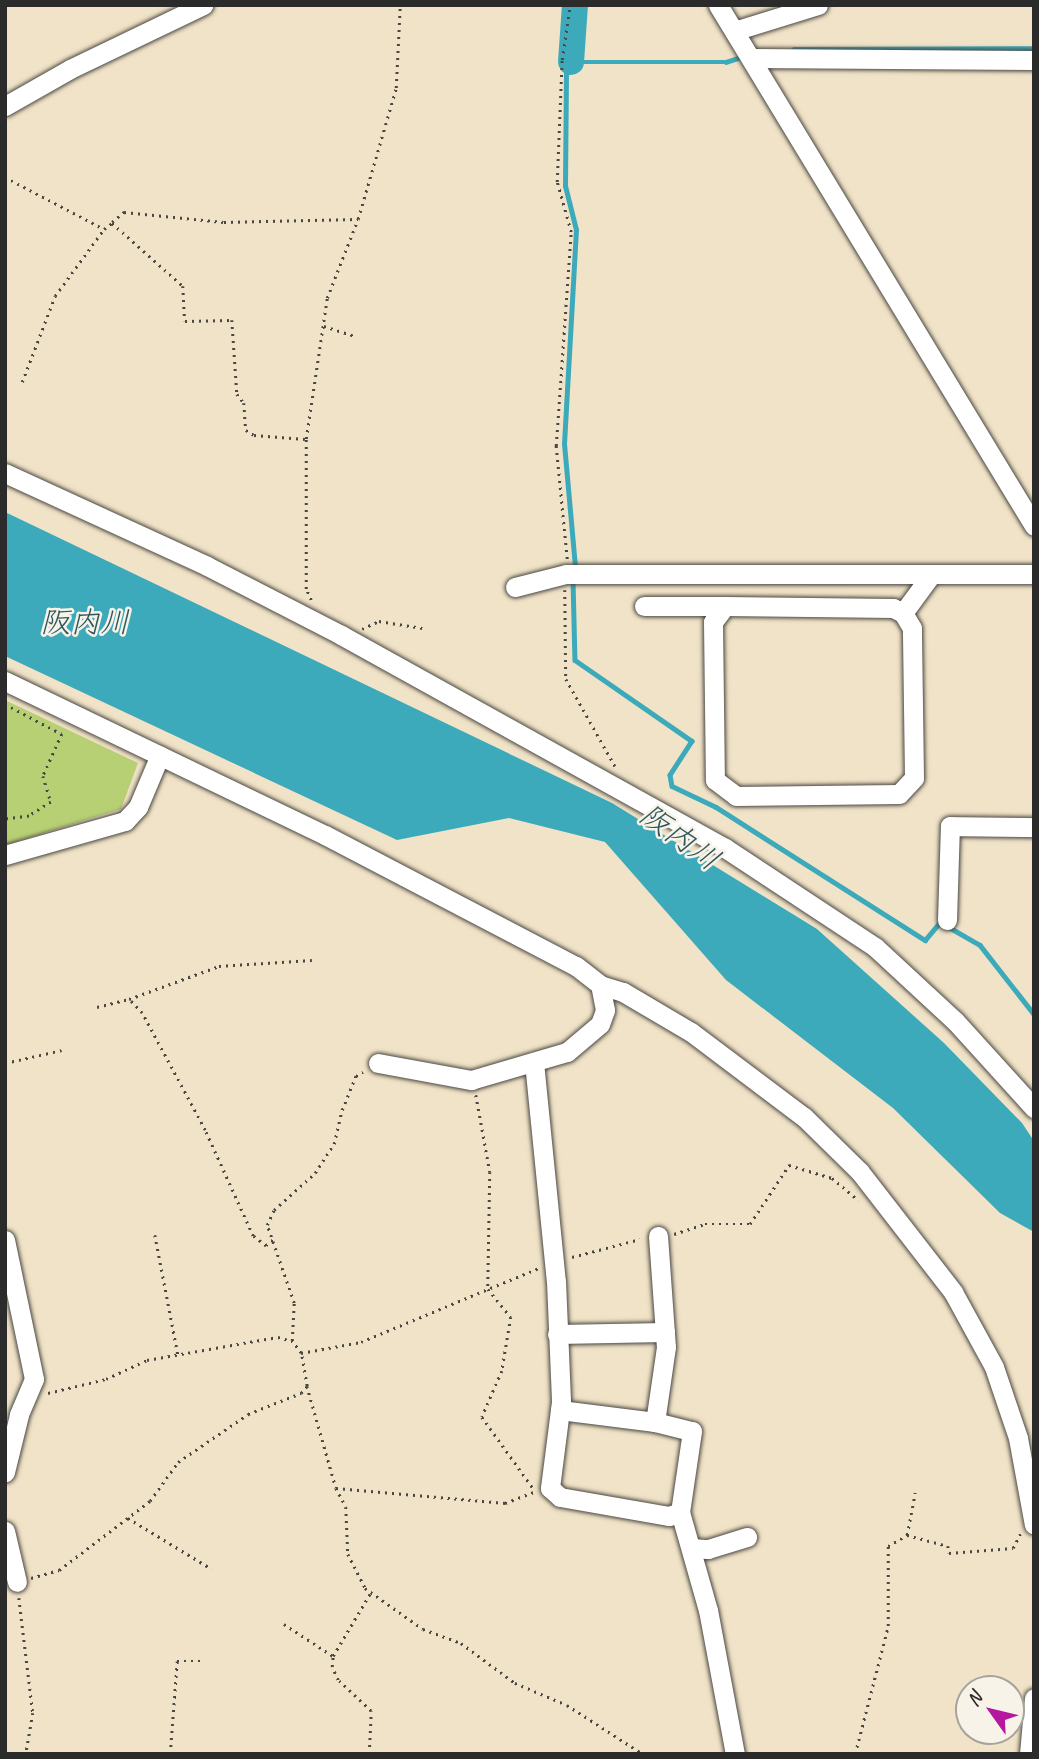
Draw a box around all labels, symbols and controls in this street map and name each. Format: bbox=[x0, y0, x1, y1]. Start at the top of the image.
water label: 阪内川 bbox=[40, 604, 130, 640]
water label: 阪内川 bbox=[633, 796, 727, 878]
north arrow bbox=[955, 1675, 1025, 1745]
text: N bbox=[961, 1688, 987, 1711]

